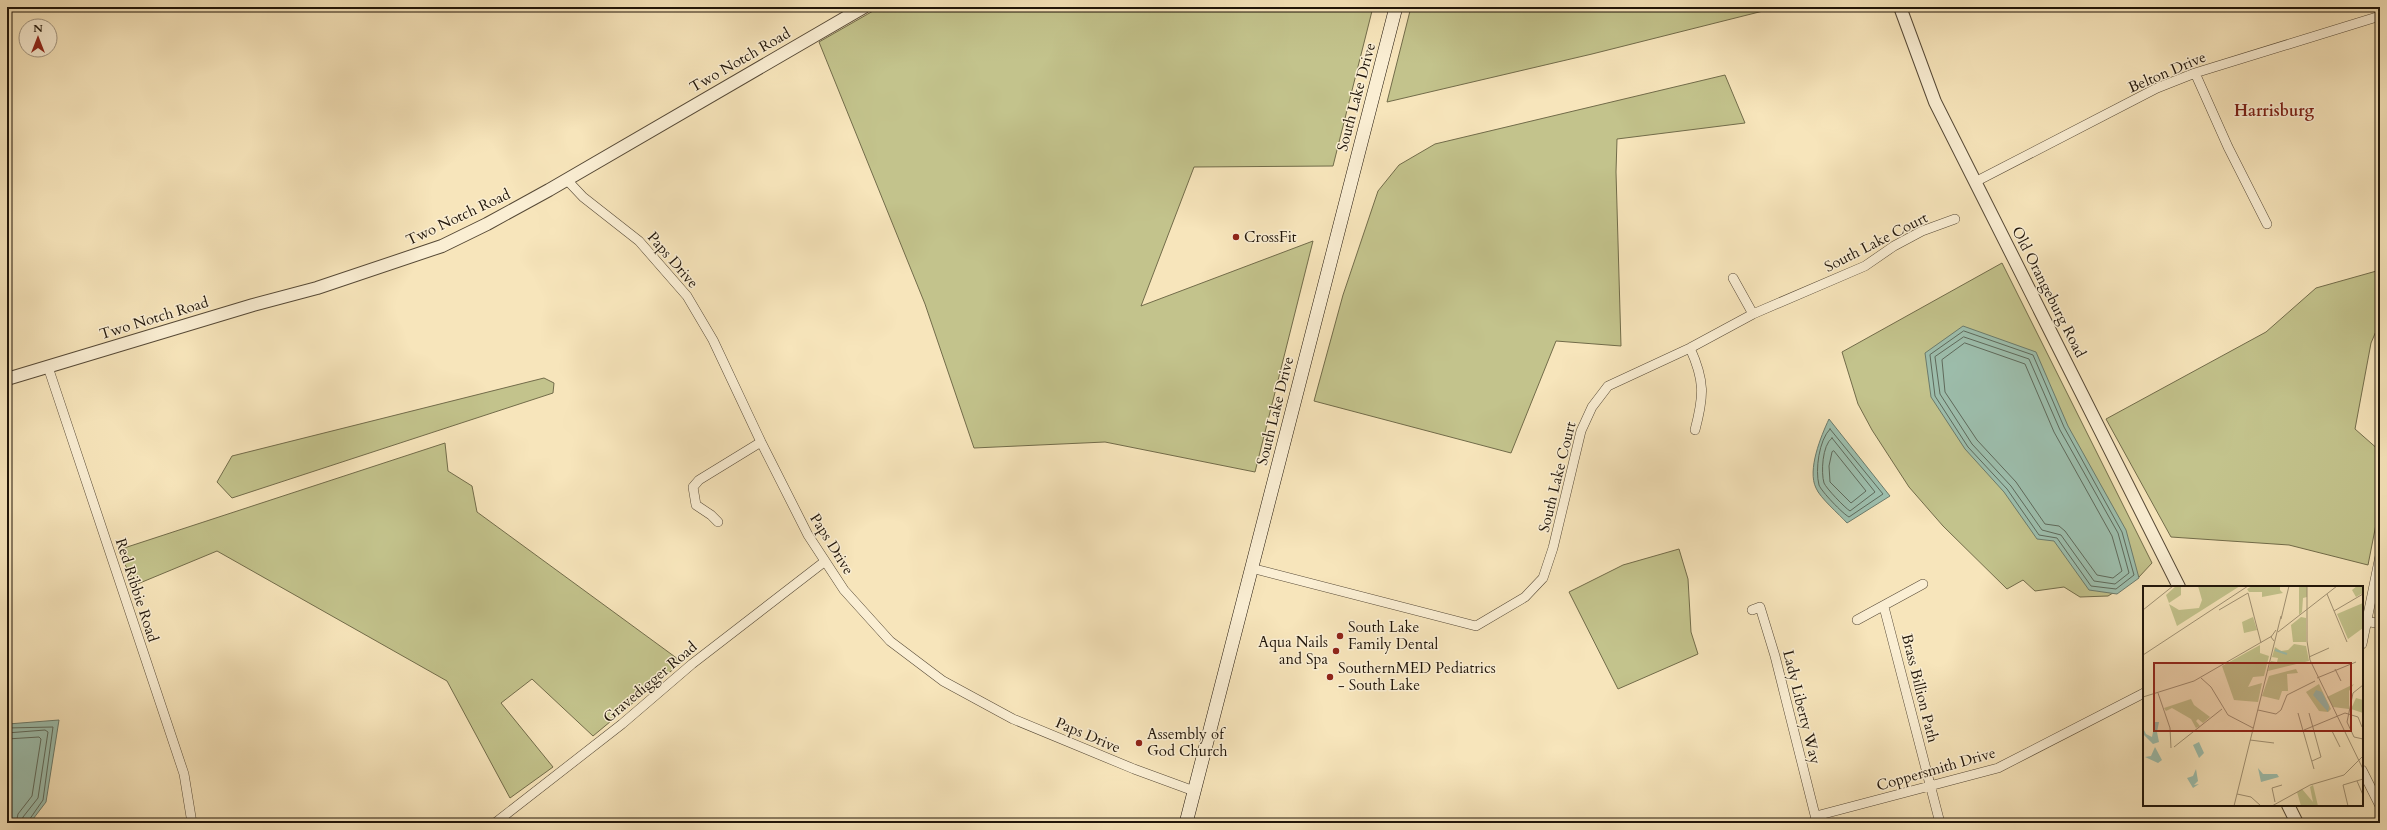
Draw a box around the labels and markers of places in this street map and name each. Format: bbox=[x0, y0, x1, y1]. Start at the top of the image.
place label: CrossFit bbox=[1244, 227, 1297, 247]
marker: CrossFit bbox=[1231, 232, 1241, 242]
place label: South Lake Family Dental bbox=[1348, 617, 1438, 654]
marker: South Lake Family Dental bbox=[1335, 631, 1345, 641]
place label: Aqua Nails and Spa bbox=[1258, 632, 1329, 669]
marker: Aqua Nails and Spa bbox=[1331, 646, 1341, 656]
place label: SouthernMED Pediatrics - South Lake bbox=[1338, 658, 1496, 695]
marker: SouthernMED Pediatrics - South Lake bbox=[1325, 672, 1335, 682]
place label: Assembly of God Church bbox=[1147, 724, 1228, 761]
marker: Assembly of God Church bbox=[1134, 738, 1144, 748]

